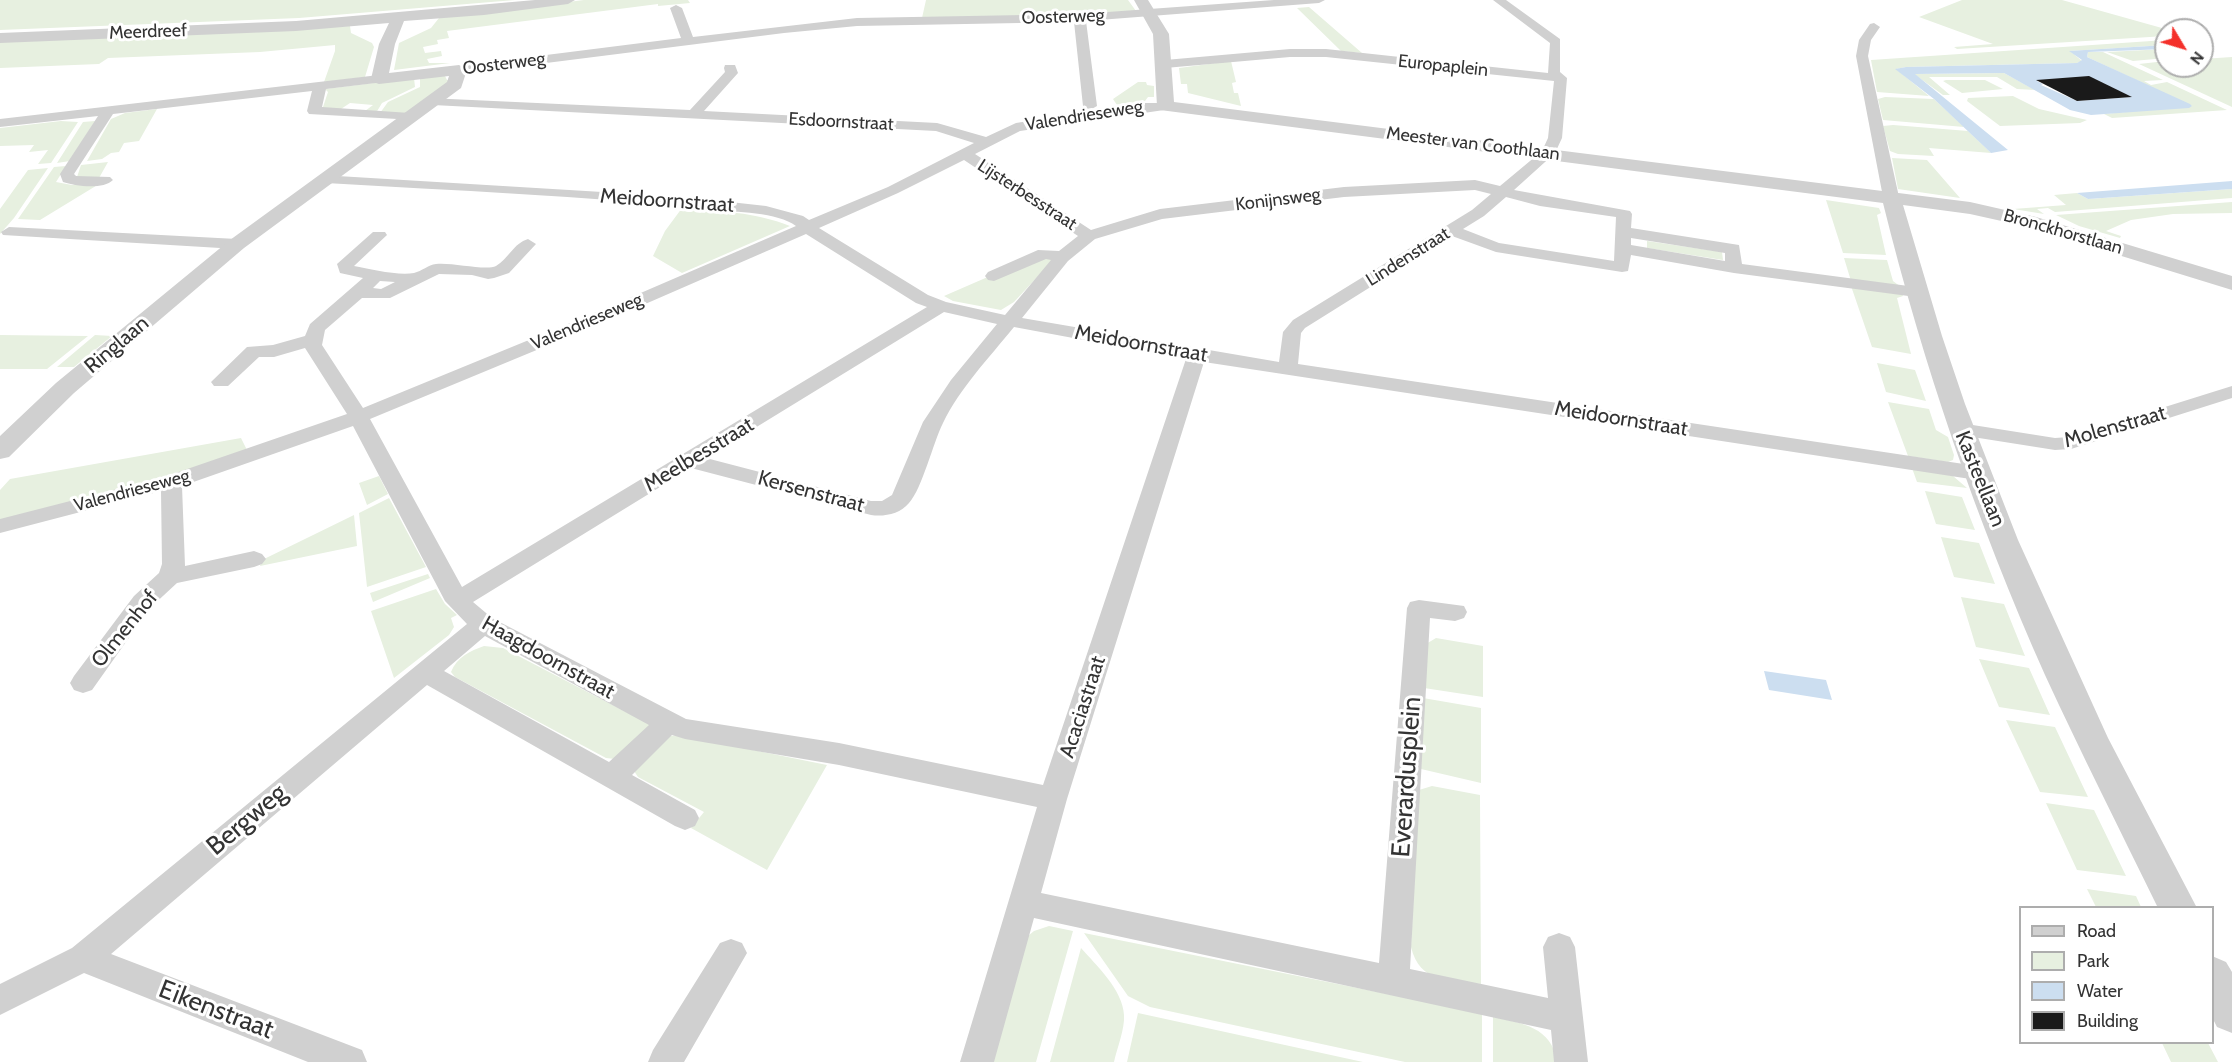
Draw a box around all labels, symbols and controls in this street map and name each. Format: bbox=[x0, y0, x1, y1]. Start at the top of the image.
street label: Oosterweg bbox=[1021, 5, 1105, 29]
north arrow bbox=[2154, 18, 2214, 78]
street label: Meerdreef bbox=[109, 20, 187, 44]
street label: Oosterweg bbox=[461, 48, 547, 80]
text: N bbox=[2186, 48, 2208, 68]
street label: Europaplein bbox=[1397, 51, 1489, 81]
street label: Valendrieseweg bbox=[1024, 96, 1144, 136]
street label: Esdoornstraat bbox=[788, 108, 894, 136]
street label: Meester van Coothlaan bbox=[1385, 123, 1561, 165]
street label: Lijsterbesstraat bbox=[973, 155, 1081, 235]
street label: Meidoornstraat bbox=[599, 184, 735, 218]
street label: Konijnsweg bbox=[1234, 184, 1322, 216]
street label: Bronckhorstlaan bbox=[2001, 205, 2125, 259]
street label: Lindenstraat bbox=[1362, 223, 1454, 291]
street label: Valendrieseweg bbox=[528, 289, 646, 355]
street label: Ringlaan bbox=[80, 311, 154, 379]
street label: Meidoornstraat bbox=[1073, 320, 1209, 368]
street label: Meidoornstraat bbox=[1553, 396, 1689, 442]
street label: Molenstraat bbox=[2061, 400, 2169, 454]
street label: Meelbesstraat bbox=[640, 412, 758, 498]
street label: Kasteellaan bbox=[1949, 427, 2011, 531]
street label: Valendrieseweg bbox=[72, 465, 192, 517]
street label: Kersenstraat bbox=[755, 466, 867, 518]
street label: Olmenhof bbox=[86, 585, 164, 673]
street label: Haagdoornstraat bbox=[477, 611, 619, 705]
street label: Acaciastraat bbox=[1055, 653, 1111, 761]
street label: Everardusplein bbox=[1386, 696, 1428, 858]
street label: Bergweg bbox=[201, 778, 293, 862]
legend bbox=[2019, 906, 2214, 1044]
text: Road bbox=[2077, 920, 2116, 942]
text: Park bbox=[2077, 950, 2109, 972]
street label: Eikenstraat bbox=[154, 974, 278, 1046]
text: Water bbox=[2077, 980, 2123, 1002]
text: Building bbox=[2077, 1010, 2138, 1032]

